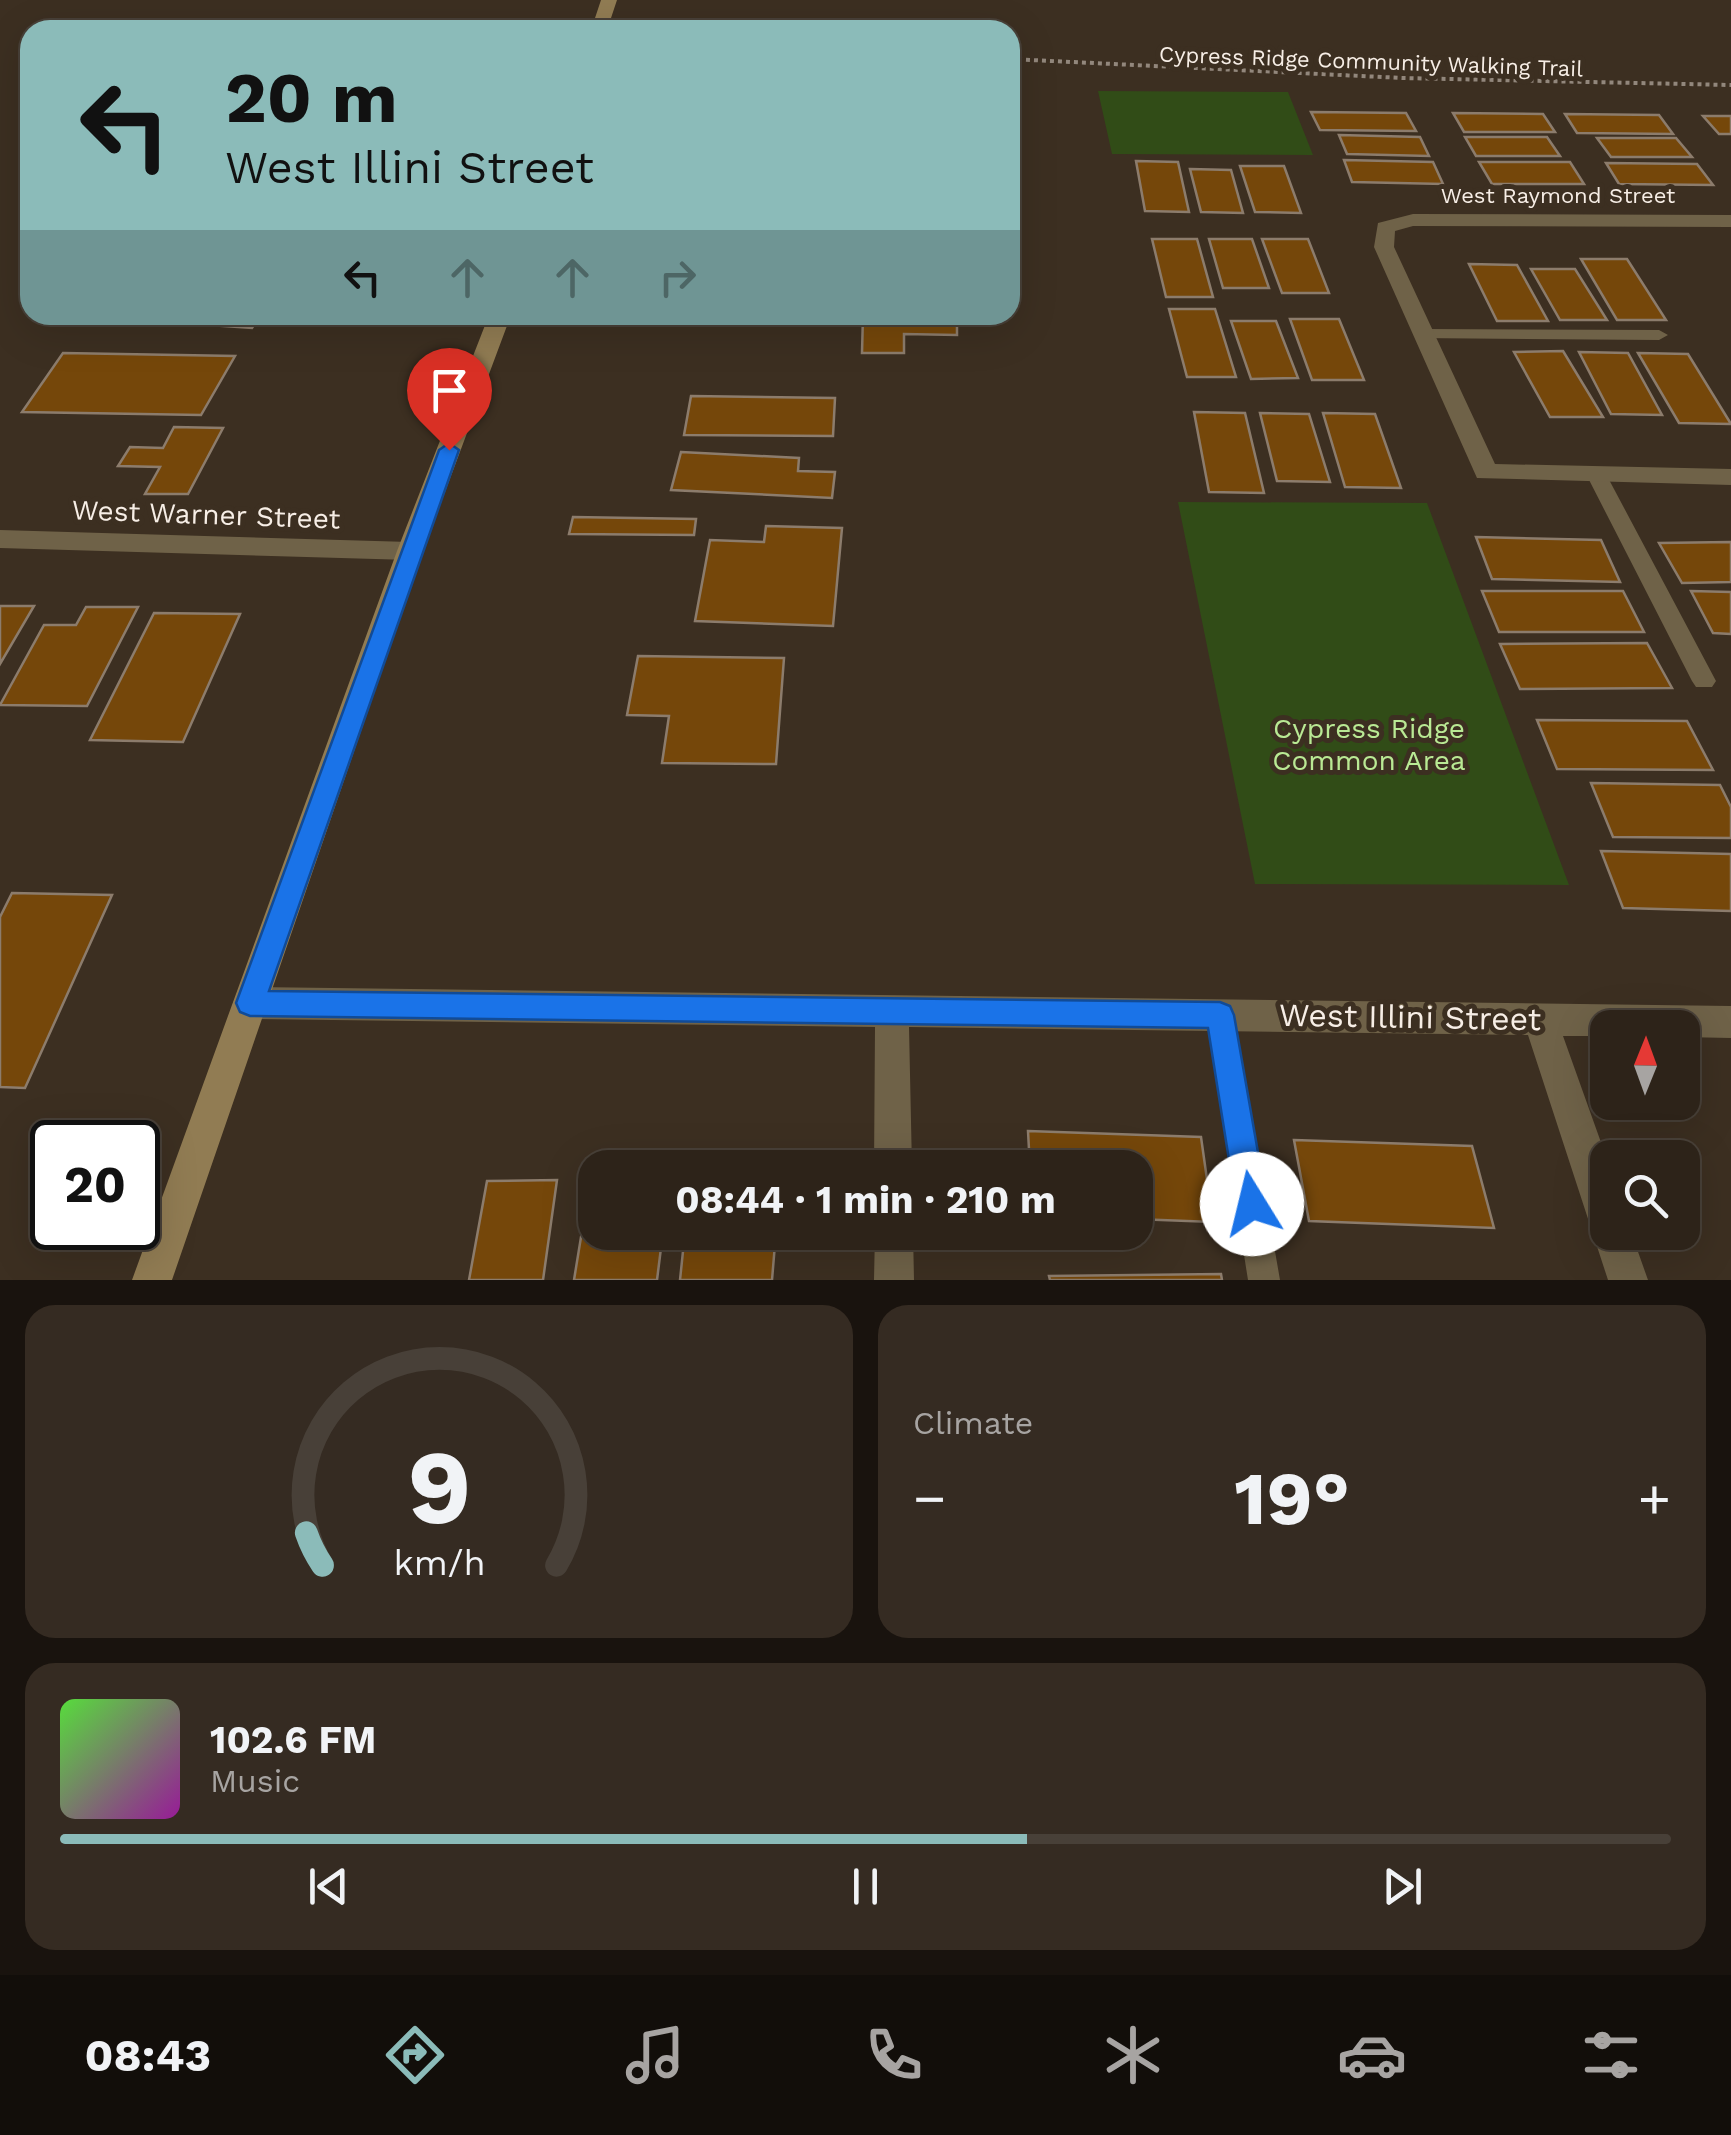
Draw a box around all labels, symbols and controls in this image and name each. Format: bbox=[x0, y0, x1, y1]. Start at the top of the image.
street label: Cypress Ridge Community Walking Trail bbox=[1159, 42, 1584, 81]
text: 20 m bbox=[225, 57, 398, 139]
icon: left bbox=[60, 60, 190, 190]
text: West Illini Street bbox=[225, 141, 594, 194]
street label: West Raymond Street bbox=[1441, 183, 1675, 208]
icon: left bbox=[335, 250, 390, 305]
icon: ahead bbox=[440, 250, 495, 305]
icon: ahead bbox=[545, 250, 600, 305]
icon: right bbox=[650, 250, 705, 305]
pin bbox=[407, 348, 492, 451]
icon: arrive bbox=[422, 363, 477, 418]
street label: West Warner Street bbox=[71, 493, 341, 536]
park label: Cypress Ridge Common Area bbox=[1272, 712, 1466, 777]
street label: West Illini Street bbox=[1279, 996, 1541, 1038]
north arrow bbox=[1590, 1010, 1700, 1120]
map controls bbox=[1590, 1010, 1700, 1250]
speed limit sign: 20 bbox=[30, 1120, 160, 1250]
button: search bbox=[1590, 1140, 1700, 1250]
position arrow bbox=[1200, 1152, 1304, 1256]
text: 08:44 · 1 min · 210 m bbox=[675, 1178, 1056, 1222]
text: Climate bbox=[913, 1404, 1033, 1442]
text: 9 bbox=[407, 1426, 471, 1548]
text: 19° bbox=[1234, 1454, 1350, 1542]
text: − bbox=[913, 1466, 946, 1530]
text: + bbox=[1638, 1466, 1671, 1530]
text: km/h bbox=[393, 1542, 485, 1584]
text: 102.6 FM bbox=[210, 1718, 376, 1762]
text: Music bbox=[210, 1762, 300, 1800]
icon: previous bbox=[301, 1859, 356, 1914]
icon: pause bbox=[838, 1859, 893, 1914]
icon: next bbox=[1375, 1859, 1430, 1914]
icon: directions bbox=[380, 2020, 450, 2090]
icon: music bbox=[620, 2020, 690, 2090]
icon: phone bbox=[859, 2020, 929, 2090]
icon: climate bbox=[1098, 2020, 1168, 2090]
icon: car bbox=[1337, 2020, 1407, 2090]
icon: filters bbox=[1576, 2020, 1646, 2090]
text: 08:43 bbox=[85, 2029, 211, 2082]

